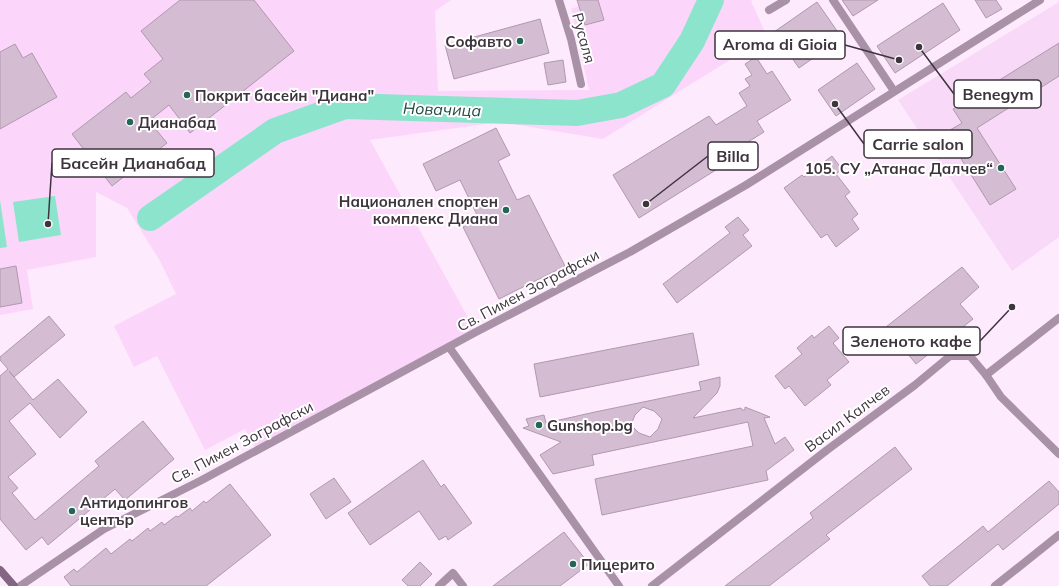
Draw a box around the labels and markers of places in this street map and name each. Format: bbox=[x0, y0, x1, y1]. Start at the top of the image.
callout: Aroma di Gioia bbox=[715, 31, 845, 59]
place label: Софавто bbox=[445, 32, 512, 51]
marker: Софавто bbox=[515, 36, 525, 46]
callout: Benegym bbox=[954, 80, 1041, 108]
place label: Покрит басейн "Диана" bbox=[195, 86, 374, 105]
marker: Покрит басейн "Диана" bbox=[182, 90, 192, 100]
place label: Дианабад bbox=[138, 113, 216, 132]
marker: Дианабад bbox=[125, 117, 135, 127]
callout: Carrie salon bbox=[864, 130, 972, 158]
callout: Billa bbox=[708, 142, 758, 170]
callout: Басейн Дианабад bbox=[52, 149, 214, 177]
place label: 105. СУ „Атанас Далчев“ bbox=[805, 159, 993, 178]
marker: 105. СУ „Атанас Далчев“ bbox=[996, 163, 1006, 173]
place label: Национален спортен комплекс Диана bbox=[339, 192, 498, 228]
marker: Национален спортен комплекс Диана bbox=[501, 205, 511, 215]
callout: Зеленото кафе bbox=[843, 327, 980, 355]
place label: Gunshop.bg bbox=[547, 416, 633, 435]
marker: Gunshop.bg bbox=[534, 420, 544, 430]
place label: Антидопингов център bbox=[80, 493, 188, 529]
marker: Антидопингов център bbox=[67, 506, 77, 516]
place label: Пицерито bbox=[581, 555, 655, 574]
marker: Пицерито bbox=[568, 559, 578, 569]

